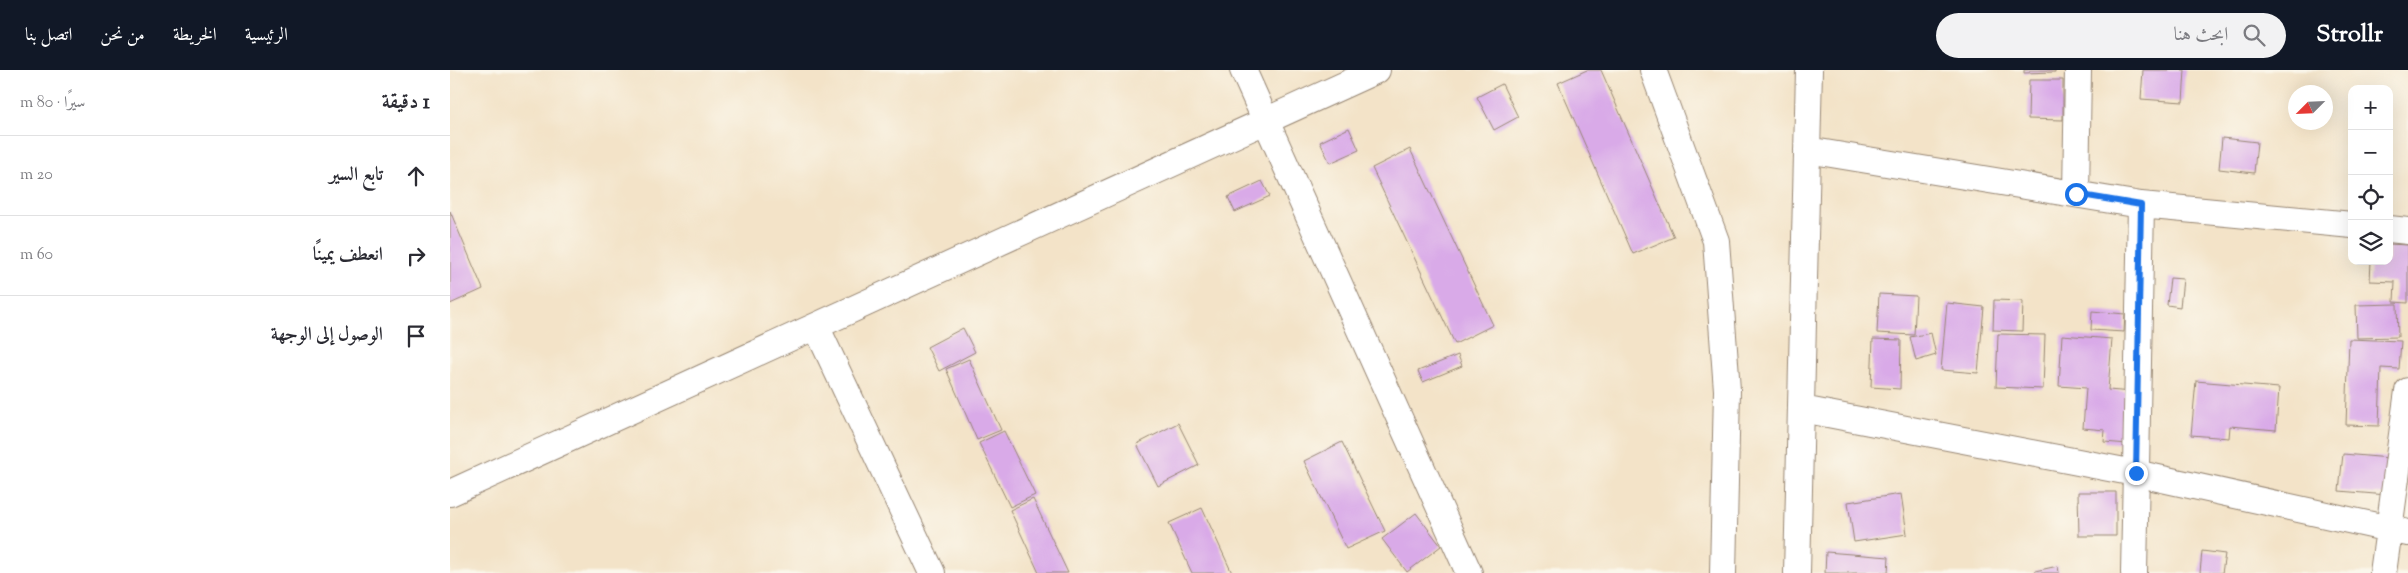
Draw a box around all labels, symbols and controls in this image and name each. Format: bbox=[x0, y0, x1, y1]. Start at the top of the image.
search box bbox=[1936, 13, 2286, 58]
text: Strollr bbox=[2316, 18, 2383, 52]
icon: search bbox=[2240, 21, 2268, 49]
text: ابحث هنا bbox=[2174, 22, 2228, 49]
text: اتصل بنا bbox=[25, 23, 72, 49]
text: من نحن bbox=[100, 23, 145, 49]
text: الخريطة bbox=[173, 23, 217, 49]
text: الرئيسية bbox=[245, 23, 288, 49]
north arrow bbox=[2288, 85, 2333, 130]
map controls bbox=[2348, 85, 2393, 265]
button: + bbox=[2348, 85, 2393, 130]
text: 1 دقيقة bbox=[382, 88, 430, 118]
text: سيرًا · 80 m bbox=[20, 92, 85, 115]
button: − bbox=[2348, 130, 2393, 175]
text: تابع السير bbox=[329, 162, 383, 189]
icon: ahead bbox=[402, 162, 430, 190]
text: 20 m bbox=[20, 164, 53, 187]
button: locate bbox=[2348, 175, 2393, 220]
route start bbox=[2065, 183, 2088, 206]
button: layers bbox=[2348, 220, 2393, 265]
text: انعطف يمينًا bbox=[313, 242, 383, 269]
icon: right bbox=[402, 242, 430, 270]
text: 60 m bbox=[20, 244, 53, 267]
text: الوصول إلى الوجهة bbox=[271, 322, 383, 349]
icon: arrive bbox=[402, 322, 430, 350]
route end bbox=[2125, 462, 2148, 485]

